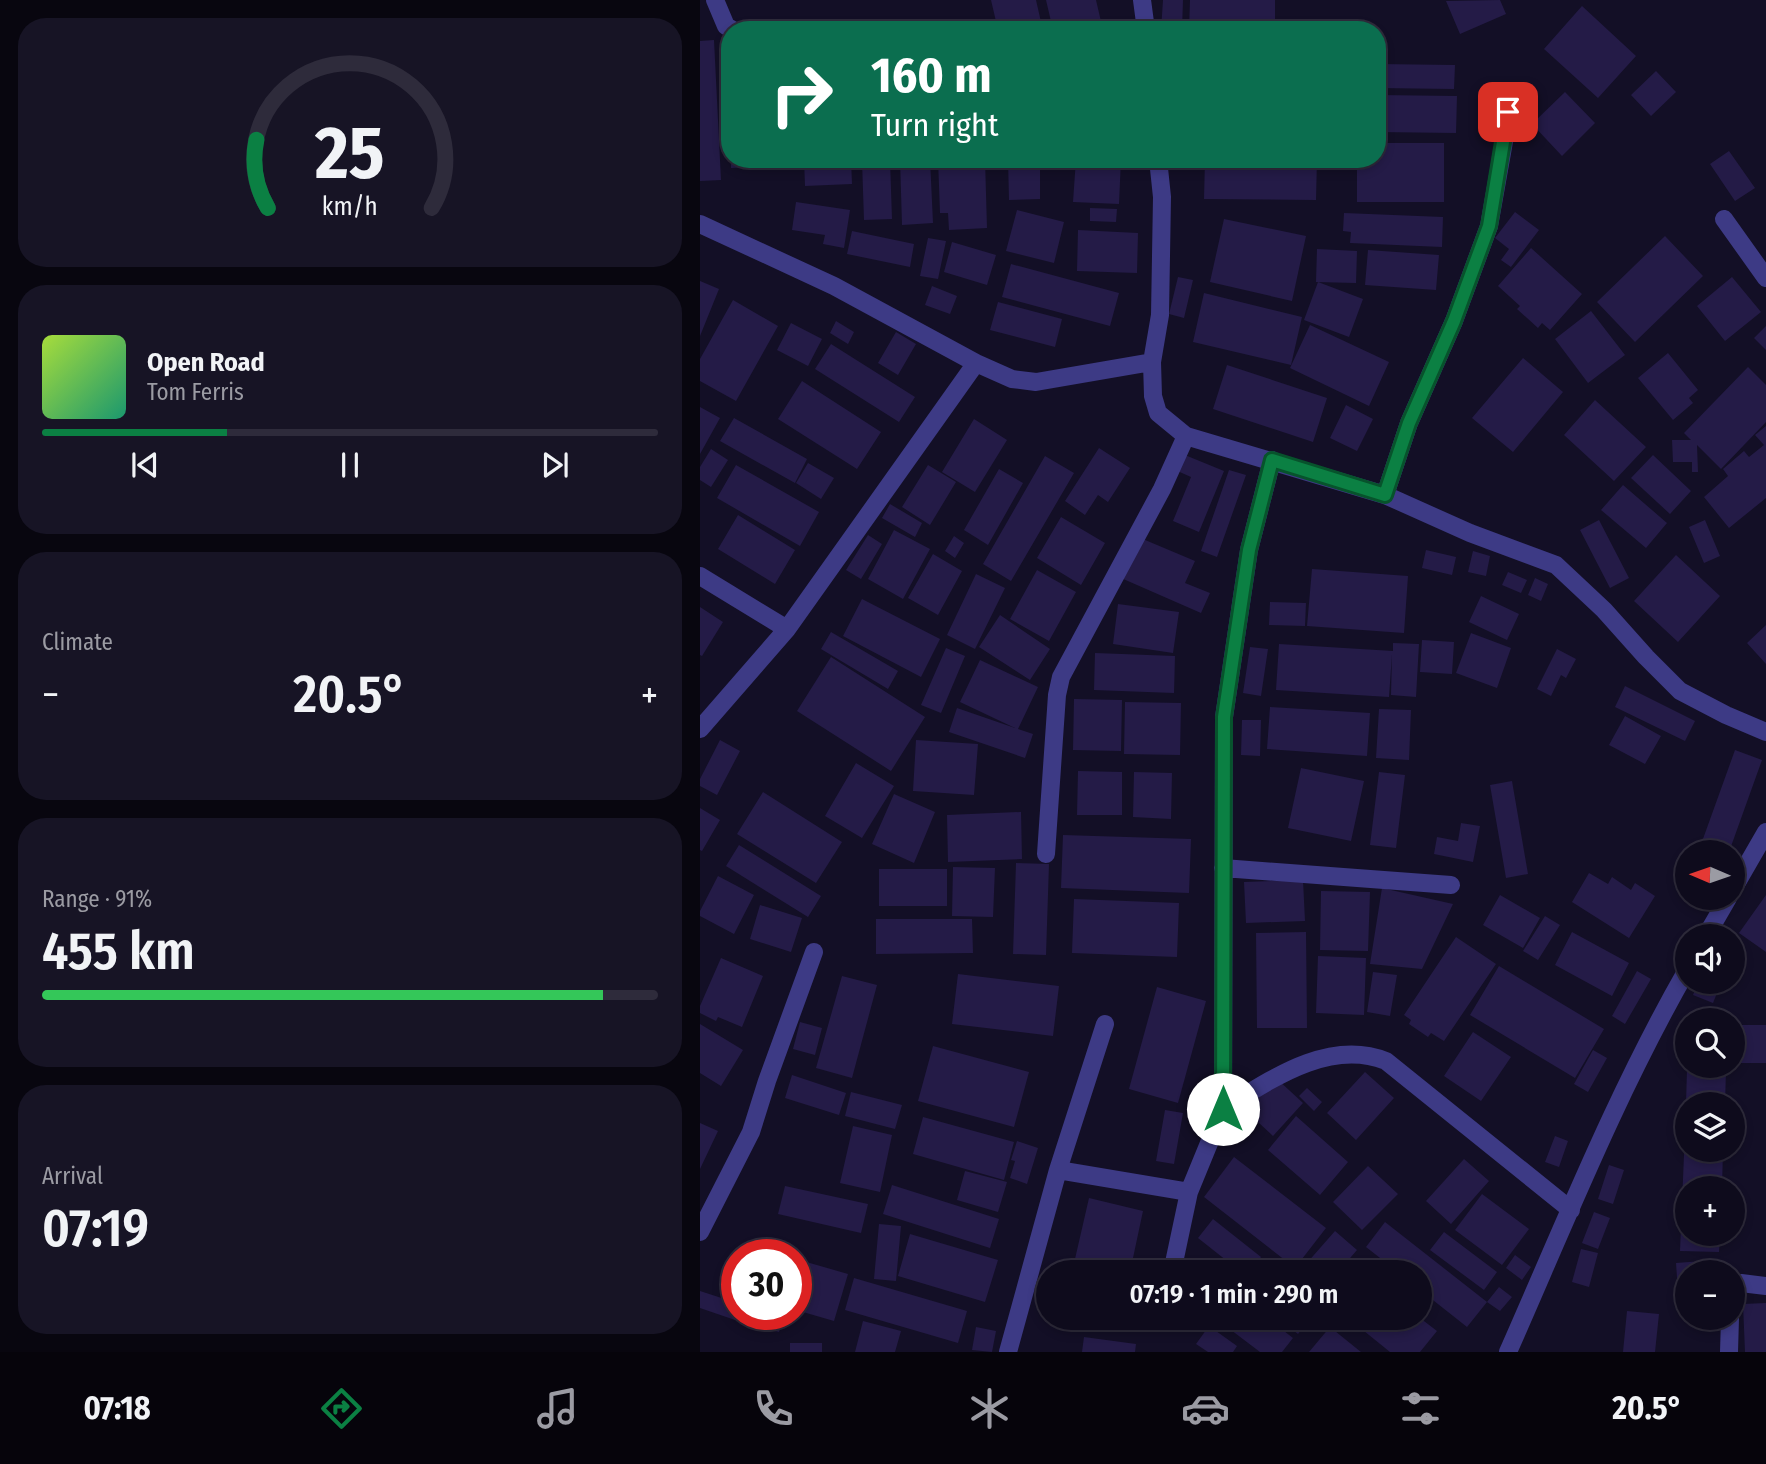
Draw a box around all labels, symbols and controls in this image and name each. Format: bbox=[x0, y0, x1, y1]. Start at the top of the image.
text: 160 m bbox=[871, 46, 992, 105]
icon: right bbox=[756, 49, 847, 140]
pin bbox=[1478, 82, 1538, 142]
icon: arrive bbox=[1489, 93, 1527, 131]
text: Turn right bbox=[871, 106, 998, 144]
text: 25 bbox=[314, 111, 385, 198]
text: km/h bbox=[322, 192, 378, 222]
text: Open Road bbox=[147, 347, 265, 378]
text: Tom Ferris bbox=[147, 378, 244, 406]
icon: previous bbox=[126, 446, 164, 484]
icon: pause bbox=[331, 446, 369, 484]
icon: next bbox=[536, 446, 574, 484]
text: Climate bbox=[42, 628, 113, 656]
text: 20.5° bbox=[293, 663, 407, 726]
text: − bbox=[42, 672, 59, 718]
text: + bbox=[641, 672, 658, 718]
north arrow bbox=[1675, 840, 1745, 910]
map controls bbox=[1675, 840, 1745, 1330]
text: Range · 91% bbox=[42, 885, 152, 913]
text: 455 km bbox=[42, 920, 195, 983]
button: sound bbox=[1675, 924, 1745, 994]
button: search bbox=[1675, 1008, 1745, 1078]
position arrow bbox=[1186, 1072, 1260, 1146]
button: layers bbox=[1675, 1092, 1745, 1162]
text: Arrival bbox=[42, 1162, 103, 1190]
button: + bbox=[1675, 1176, 1745, 1246]
text: 07:19 bbox=[42, 1197, 149, 1260]
speed limit sign: 30 bbox=[721, 1239, 812, 1330]
button: − bbox=[1675, 1260, 1745, 1330]
text: 07:19 · 1 min · 290 m bbox=[1130, 1279, 1338, 1310]
icon: directions bbox=[317, 1384, 366, 1433]
icon: music bbox=[533, 1384, 582, 1433]
icon: phone bbox=[749, 1384, 798, 1433]
icon: climate bbox=[965, 1384, 1014, 1433]
icon: car bbox=[1181, 1384, 1230, 1433]
icon: filters bbox=[1396, 1384, 1445, 1433]
text: 07:18 bbox=[83, 1389, 151, 1427]
text: 20.5° bbox=[1612, 1389, 1682, 1427]

